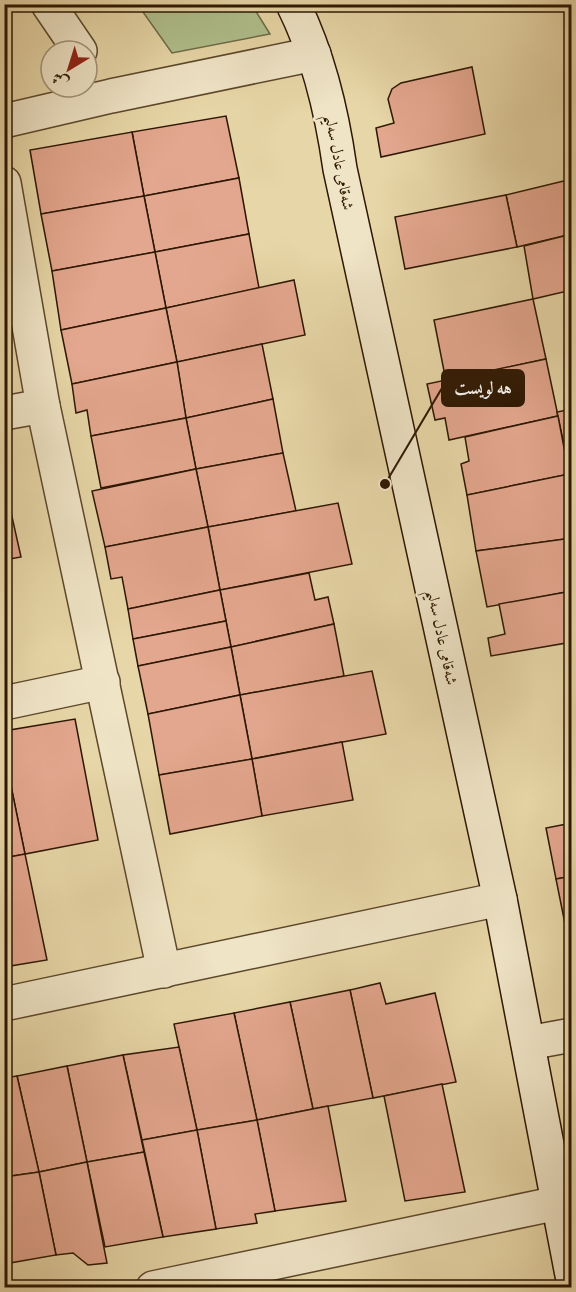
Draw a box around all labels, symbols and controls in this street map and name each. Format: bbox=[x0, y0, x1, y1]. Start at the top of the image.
north arrow bbox=[39, 39, 99, 99]
text: ش bbox=[47, 66, 73, 94]
street label: شەقامی عادل سەلیم bbox=[314, 112, 359, 213]
callout: هه لويست bbox=[442, 370, 524, 406]
text: هه لويست bbox=[454, 376, 512, 400]
street label: شەقامی عادل سەلیم bbox=[416, 587, 463, 688]

